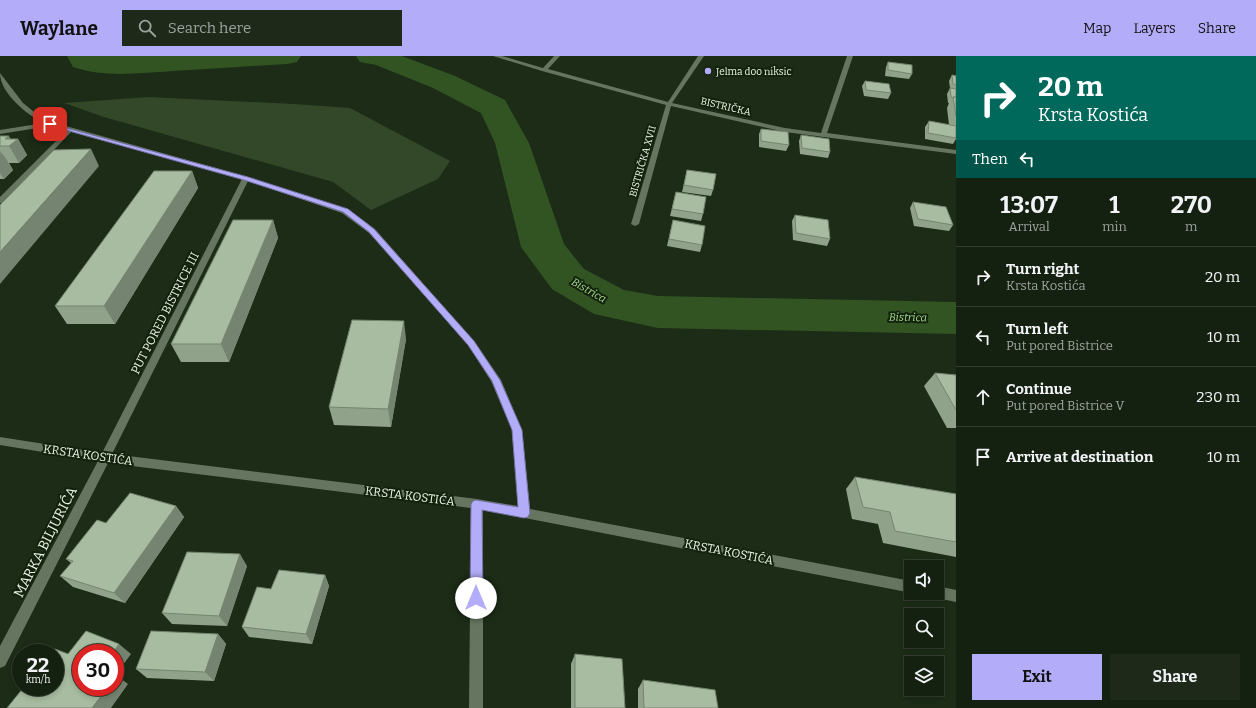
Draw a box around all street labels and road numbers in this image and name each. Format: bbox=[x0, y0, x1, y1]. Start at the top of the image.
street label: BISTRIČKA bbox=[699, 93, 754, 119]
street label: BISTRIČKA XVII bbox=[625, 123, 659, 198]
street label: PUT PORED BISTRICE III bbox=[128, 250, 202, 376]
street label: KRSTA KOSTIĆA bbox=[42, 441, 134, 468]
street label: KRSTA KOSTIĆA bbox=[364, 483, 456, 508]
street label: MARKA BILJURIĆA bbox=[9, 484, 81, 600]
street label: KRSTA KOSTIĆA bbox=[683, 536, 775, 568]

